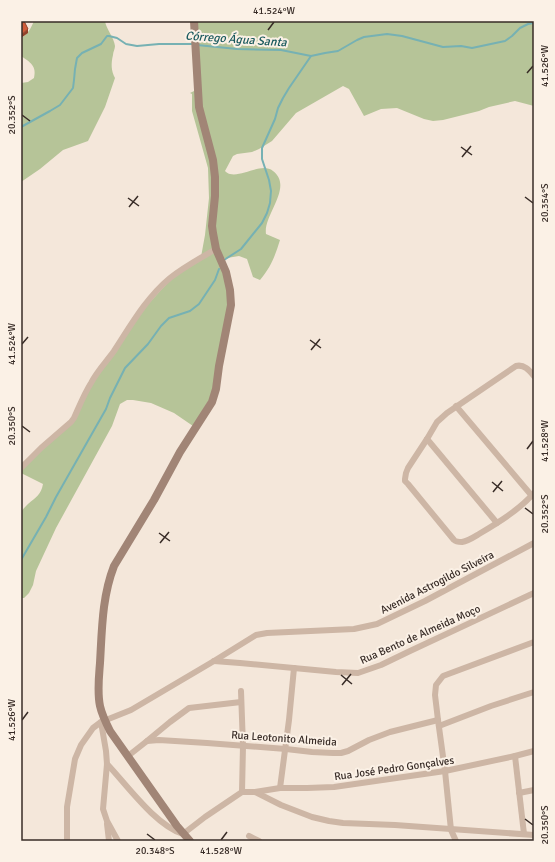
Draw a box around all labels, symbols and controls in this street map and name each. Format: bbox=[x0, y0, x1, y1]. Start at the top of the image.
text: 41.524°W bbox=[253, 5, 295, 17]
water label: Córrego Água Santa bbox=[185, 28, 288, 51]
text: 41.526°W bbox=[539, 45, 551, 87]
text: 20.352°S bbox=[6, 95, 18, 134]
text: 20.354°S bbox=[539, 183, 551, 222]
text: 41.524°W bbox=[6, 323, 18, 365]
text: 20.350°S bbox=[6, 406, 18, 445]
text: 41.528°W bbox=[539, 420, 551, 462]
text: 20.352°S bbox=[539, 494, 551, 533]
street label: Avenida Astrogildo Silveira bbox=[378, 548, 497, 617]
street label: Rua Bento de Almeida Moço bbox=[358, 602, 483, 667]
text: 41.526°W bbox=[6, 699, 18, 741]
street label: Rua Leotonito Almeida bbox=[231, 728, 338, 749]
street label: Rua José Pedro Gonçalves bbox=[333, 754, 455, 783]
text: 20.350°S bbox=[539, 805, 551, 844]
text: 20.348°S bbox=[136, 845, 175, 857]
text: 41.528°W bbox=[200, 845, 242, 857]

